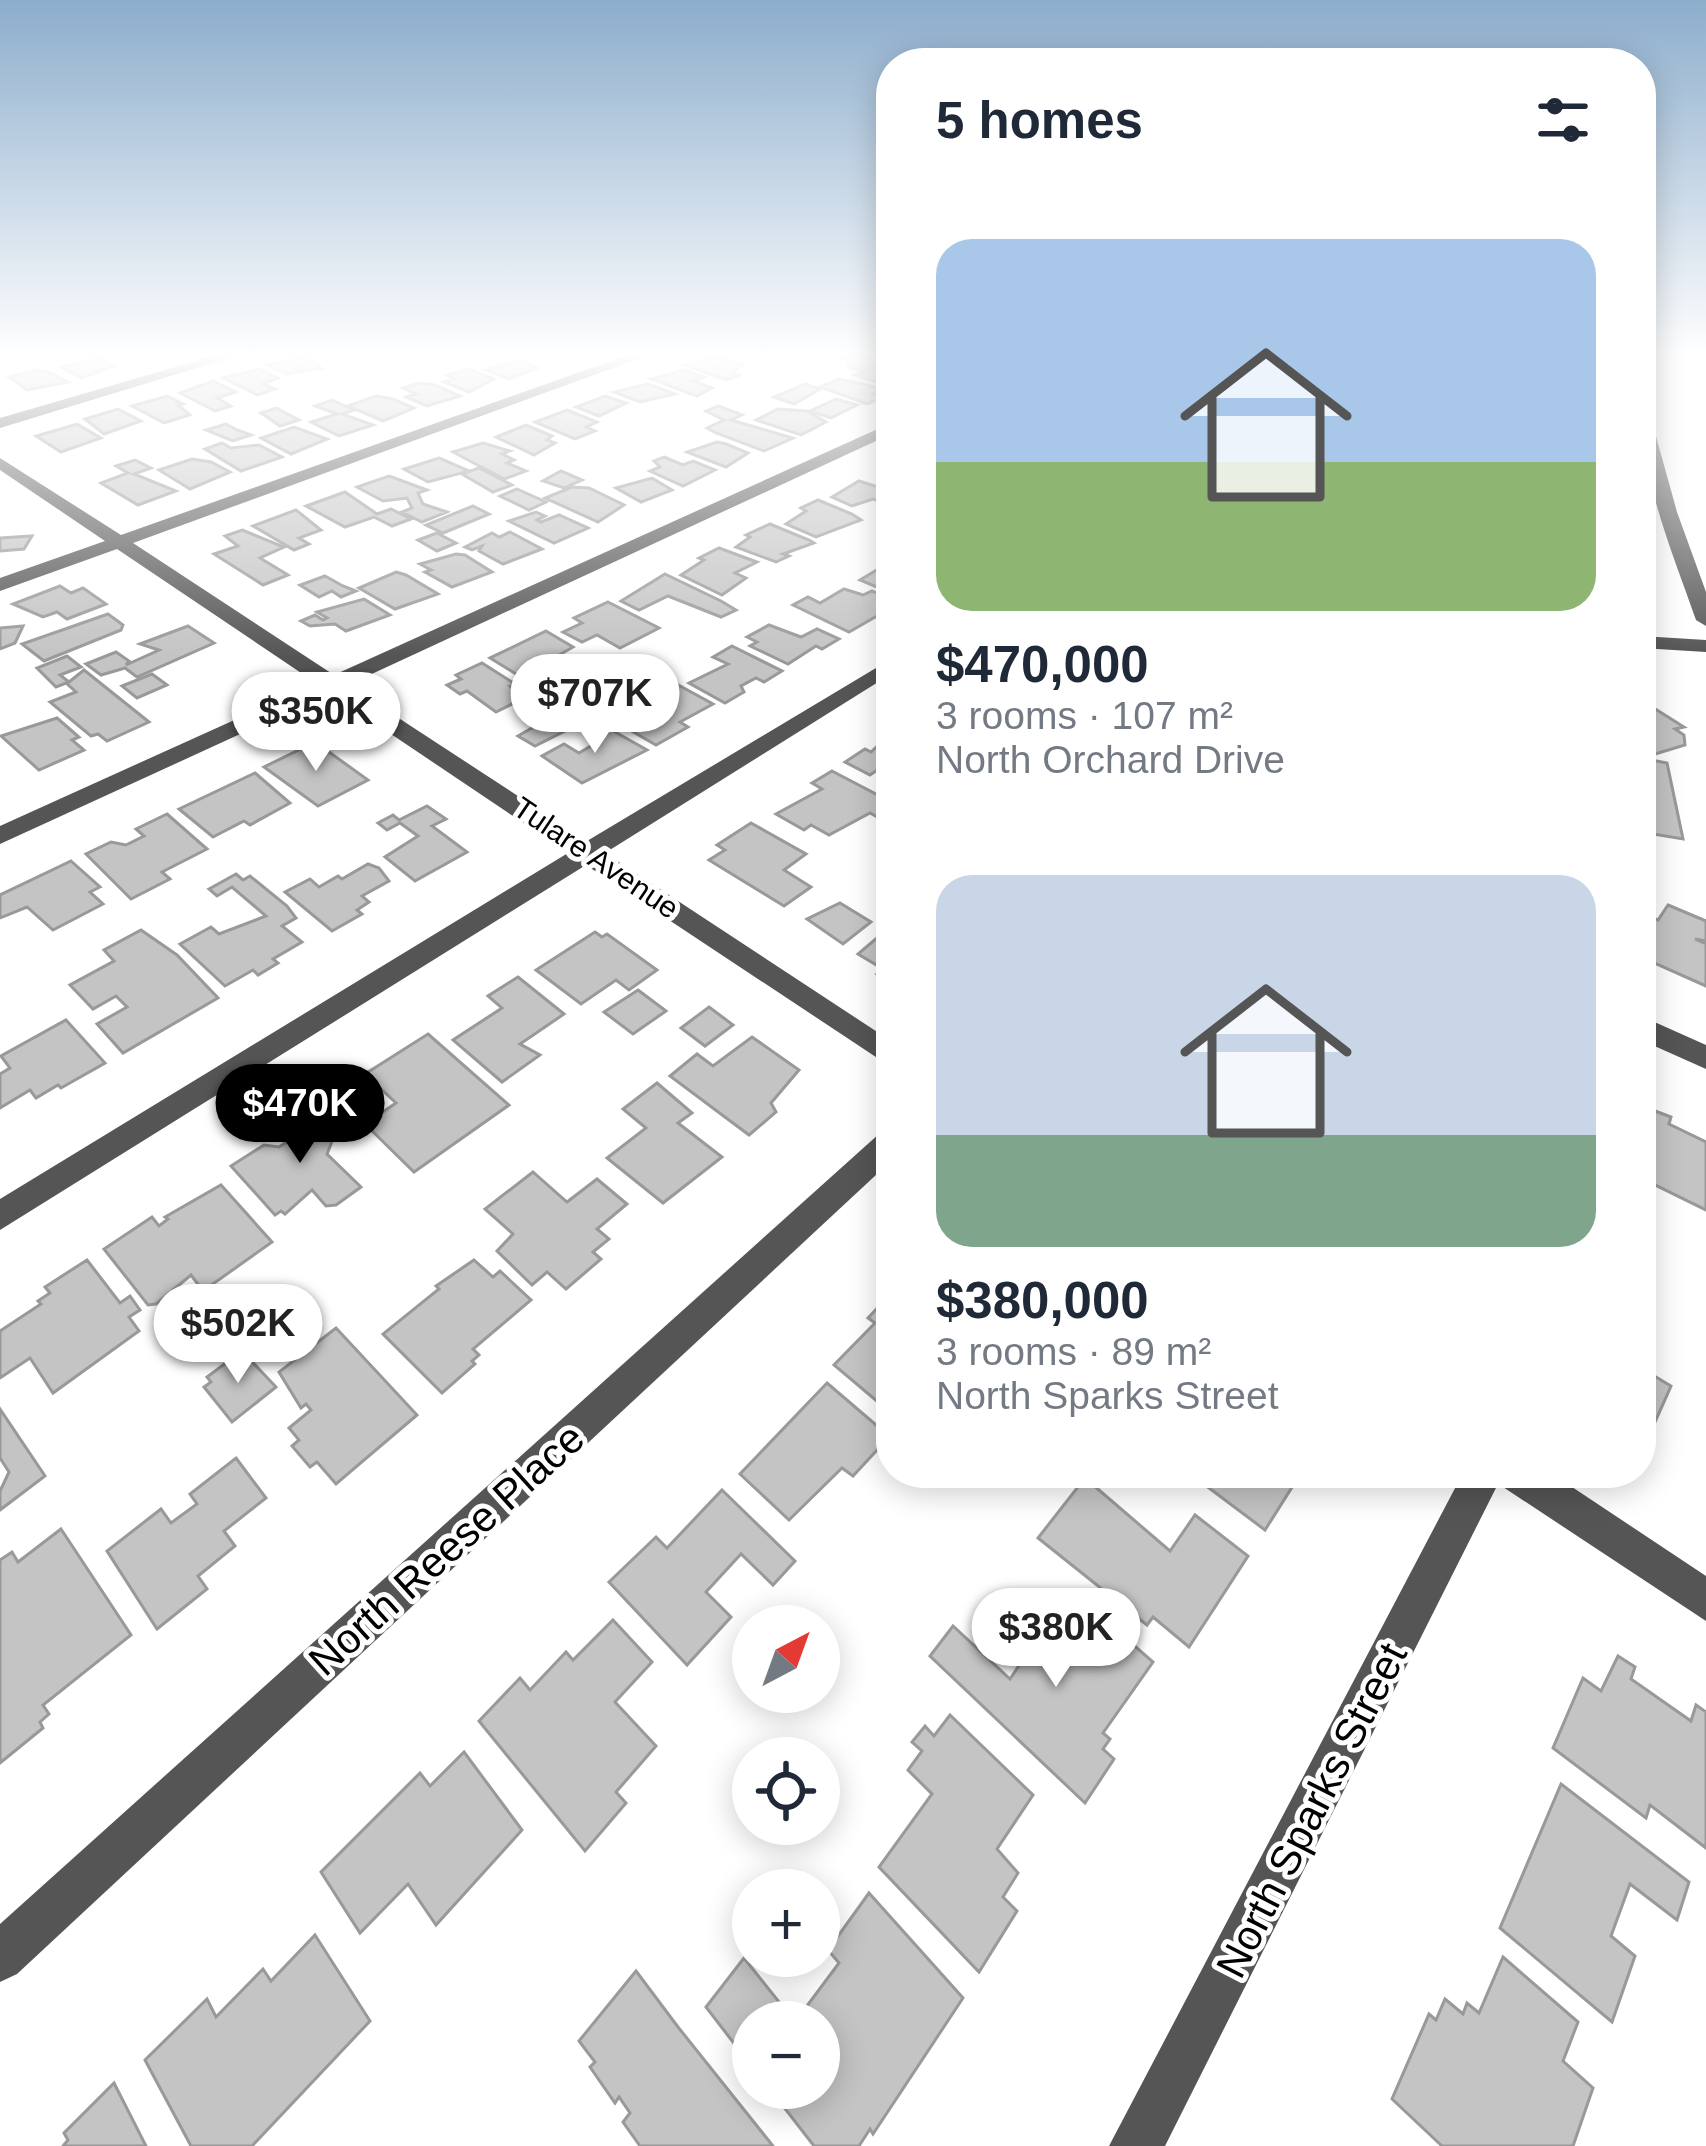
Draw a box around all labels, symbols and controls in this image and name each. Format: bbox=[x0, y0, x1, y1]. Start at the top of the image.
icon: filters bbox=[1530, 87, 1596, 153]
text: 5 homes bbox=[936, 92, 1143, 149]
icon: home bbox=[1158, 317, 1374, 533]
text: $470,000 bbox=[936, 636, 1149, 693]
pin: $707K bbox=[511, 654, 679, 756]
text: $707K bbox=[538, 671, 652, 714]
pin: $350K bbox=[232, 672, 400, 774]
text: $350K bbox=[259, 689, 373, 732]
text: 3 rooms · 107 m² bbox=[936, 694, 1233, 737]
text: North Orchard Drive bbox=[936, 738, 1285, 781]
street label: Tulare Avenue bbox=[508, 790, 685, 925]
icon: home bbox=[1158, 953, 1374, 1169]
pin: $470K bbox=[216, 1064, 384, 1166]
text: $470K bbox=[243, 1081, 357, 1124]
text: $380,000 bbox=[936, 1272, 1149, 1329]
pin: $502K bbox=[154, 1284, 322, 1386]
text: $502K bbox=[181, 1301, 295, 1344]
text: 3 rooms · 89 m² bbox=[936, 1330, 1211, 1373]
text: North Sparks Street bbox=[936, 1374, 1278, 1417]
street label: North Reese Place bbox=[300, 1414, 593, 1685]
pin: $380K bbox=[972, 1588, 1140, 1690]
north arrow bbox=[732, 1605, 840, 1713]
map controls bbox=[732, 1605, 840, 2109]
text: $380K bbox=[999, 1605, 1113, 1648]
street label: North Sparks Street bbox=[1207, 1635, 1416, 1985]
button: locate bbox=[732, 1737, 840, 1845]
button: + bbox=[732, 1869, 840, 1977]
button: − bbox=[732, 2001, 840, 2109]

